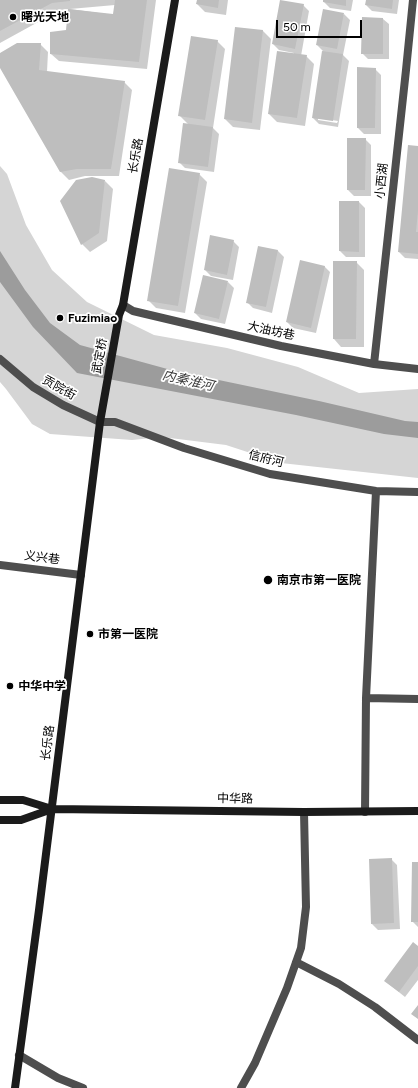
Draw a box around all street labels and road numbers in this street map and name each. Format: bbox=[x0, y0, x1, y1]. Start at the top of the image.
street label: 长乐路 bbox=[126, 137, 146, 175]
street label: 小西湖 bbox=[373, 162, 391, 200]
street label: 大油坊巷 bbox=[246, 319, 296, 343]
street label: 武定桥 bbox=[90, 337, 110, 375]
street label: 贡院街 bbox=[40, 373, 78, 403]
street label: 信府河 bbox=[247, 448, 285, 470]
street label: 义兴巷 bbox=[23, 549, 61, 567]
street label: 长乐路 bbox=[39, 724, 57, 762]
street label: 中华路 bbox=[217, 791, 253, 807]

